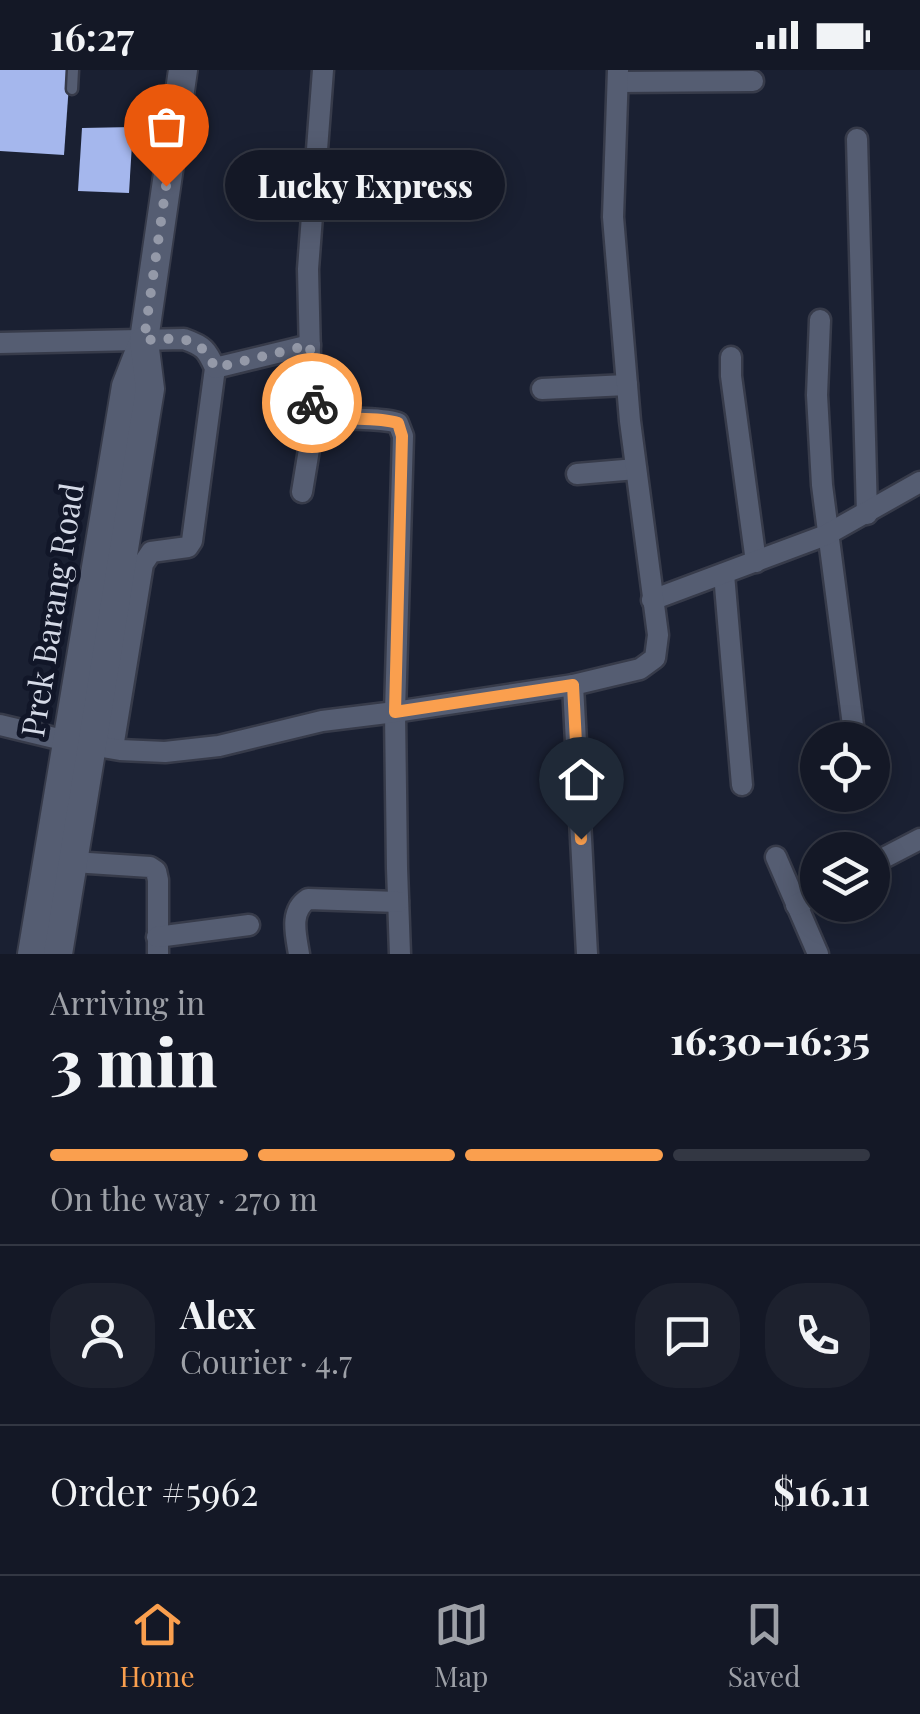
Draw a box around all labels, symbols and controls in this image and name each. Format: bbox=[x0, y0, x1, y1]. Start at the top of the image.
text: 16:27 bbox=[50, 10, 134, 61]
pin bbox=[124, 84, 209, 187]
icon: bag bbox=[139, 99, 194, 154]
callout: Lucky Express bbox=[226, 151, 506, 221]
text: Lucky Express bbox=[257, 163, 473, 206]
courier bbox=[262, 353, 362, 453]
icon: bike bbox=[285, 376, 340, 431]
street label: Prek Barang Road bbox=[9, 480, 92, 739]
map controls bbox=[800, 722, 890, 922]
button: locate bbox=[800, 722, 890, 812]
pin bbox=[539, 737, 624, 840]
icon: home bbox=[554, 752, 609, 807]
button: layers bbox=[800, 832, 890, 922]
text: Arriving in bbox=[50, 980, 205, 1023]
text: 16:30–16:35 bbox=[670, 1014, 870, 1065]
text: 3 min bbox=[50, 1017, 217, 1103]
text: On the way · 270 m bbox=[50, 1176, 318, 1219]
button: person bbox=[50, 1283, 155, 1388]
button: chat bbox=[635, 1283, 740, 1388]
button: phone bbox=[765, 1283, 870, 1388]
text: Alex bbox=[180, 1288, 256, 1339]
text: Courier · 4.7 bbox=[180, 1339, 352, 1382]
text: Order #5962 bbox=[50, 1465, 258, 1516]
text: $16.11 bbox=[773, 1465, 870, 1516]
tab: Home bbox=[120, 1597, 195, 1694]
tab: Map bbox=[434, 1597, 489, 1694]
tab: Saved bbox=[728, 1597, 800, 1694]

